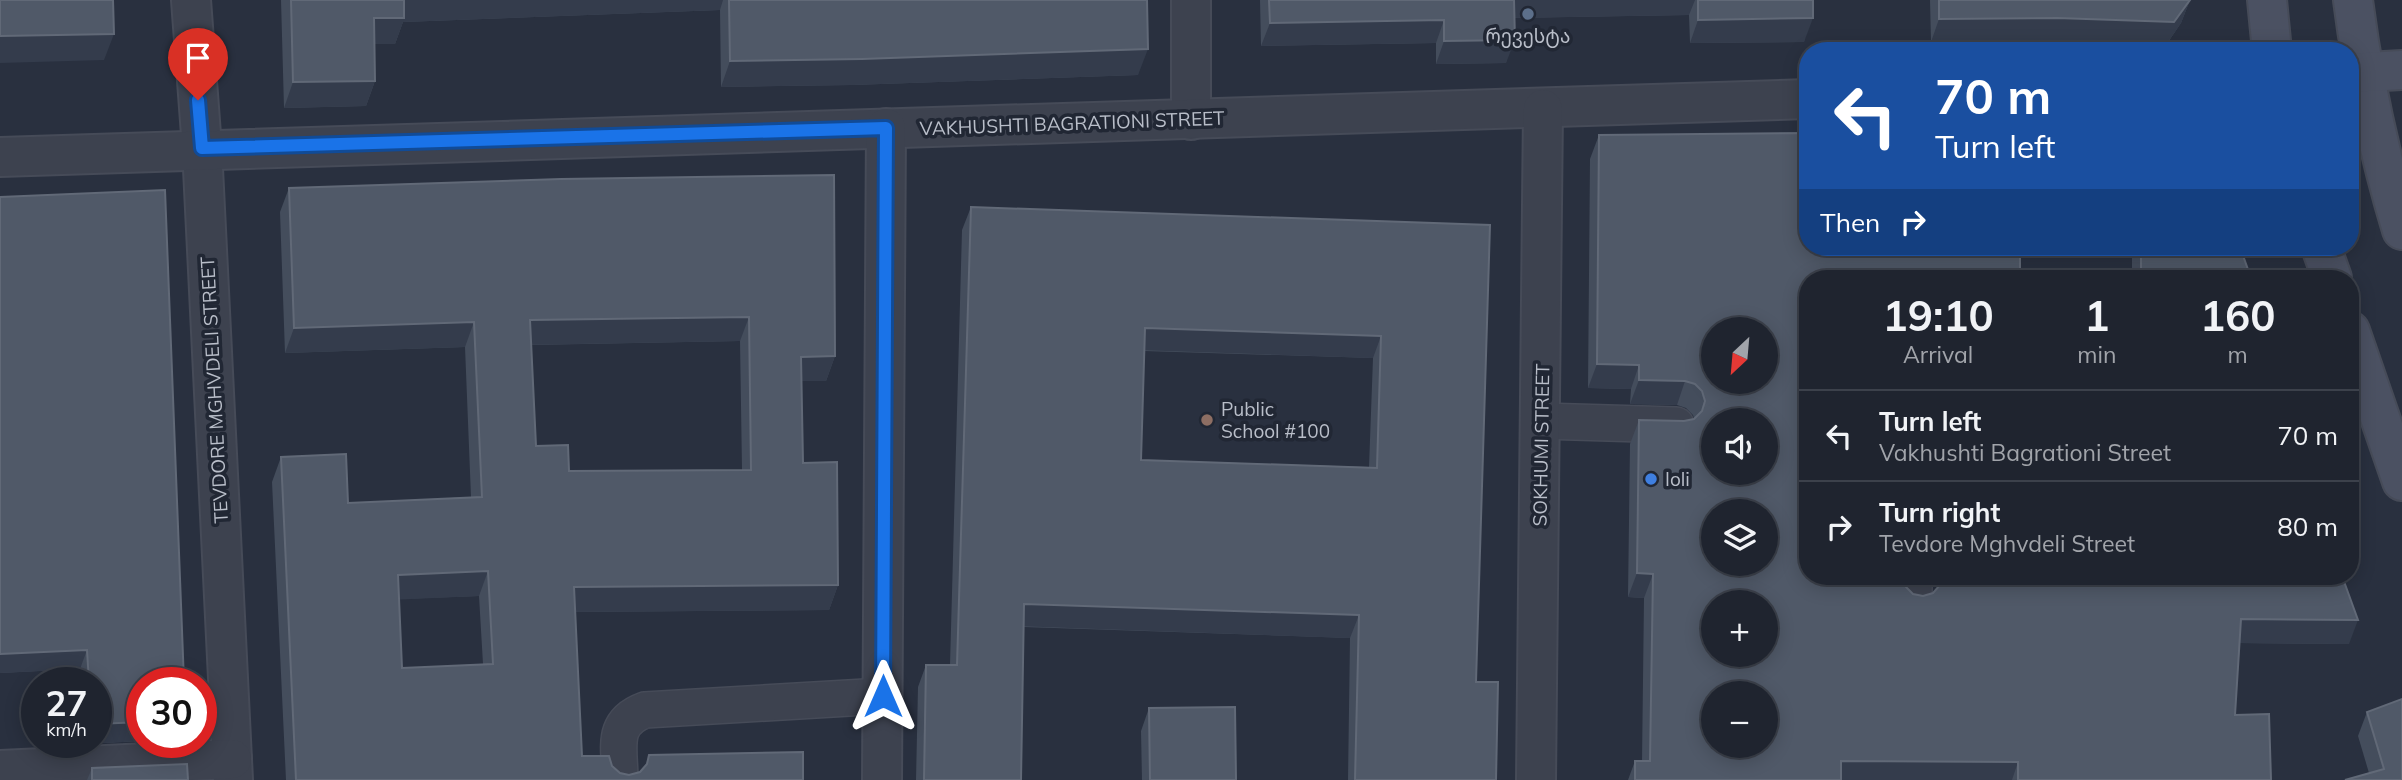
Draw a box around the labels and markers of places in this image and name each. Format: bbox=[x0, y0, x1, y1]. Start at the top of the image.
marker: რევესტა bbox=[1520, 6, 1536, 22]
place label: რევესტა bbox=[1486, 24, 1570, 48]
pin bbox=[168, 28, 228, 100]
place label: Public School #100 bbox=[1221, 397, 1330, 443]
marker: Public School #100 bbox=[1199, 412, 1215, 428]
place label: Ioli bbox=[1665, 467, 1690, 491]
marker: Ioli bbox=[1643, 471, 1659, 487]

